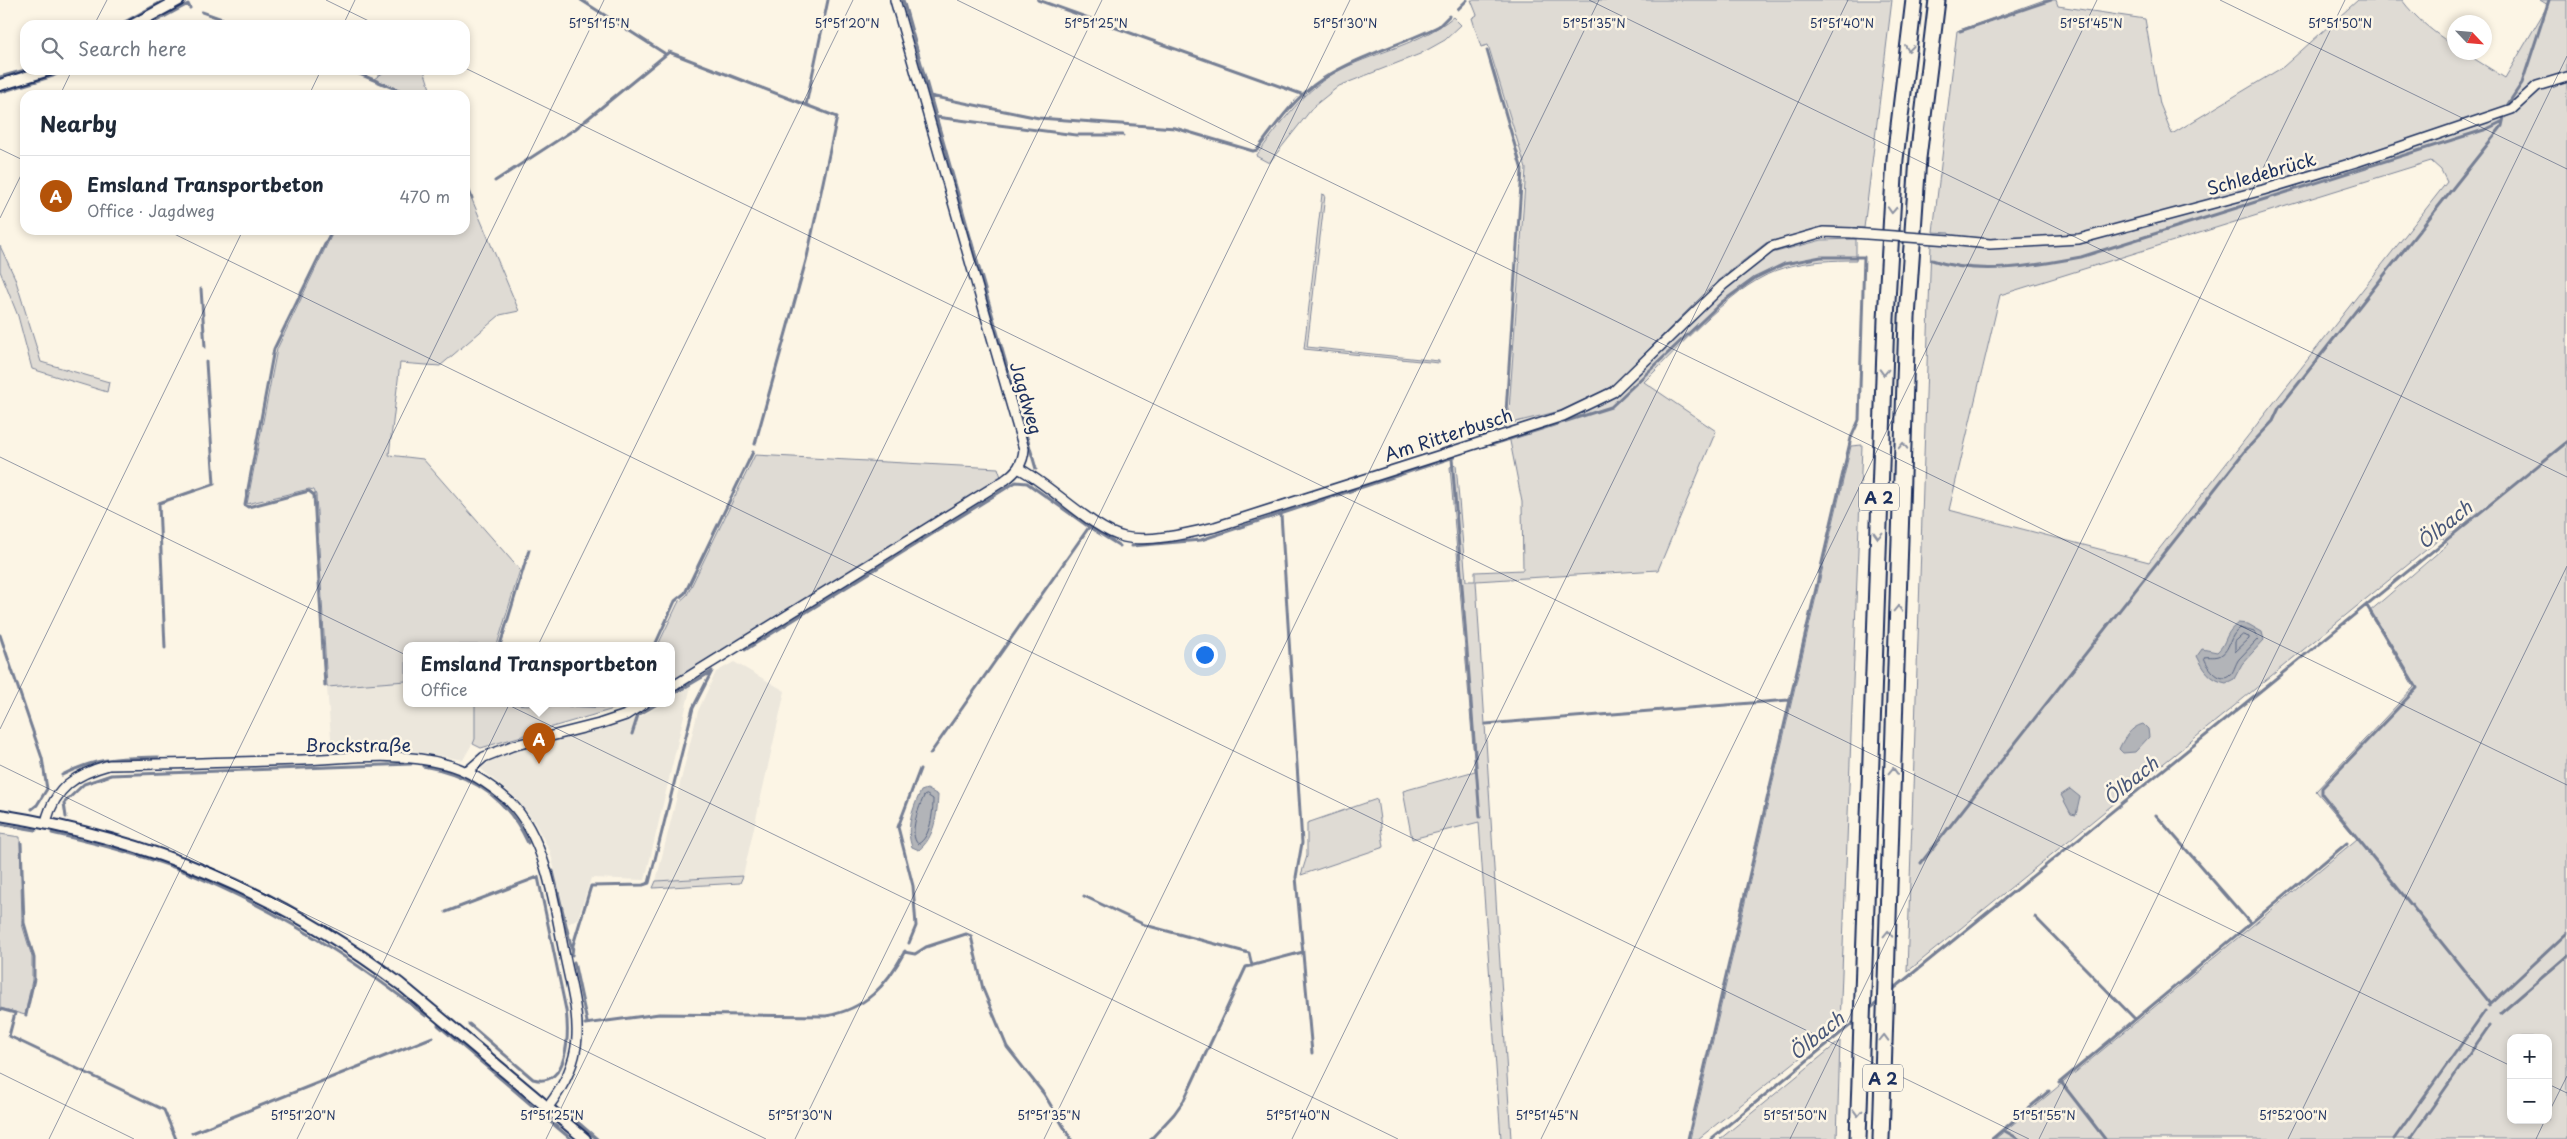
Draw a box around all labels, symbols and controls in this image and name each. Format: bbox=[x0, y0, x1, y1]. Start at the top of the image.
text: 51°51'15"N bbox=[568, 14, 630, 32]
text: 51°51'20"N bbox=[814, 14, 880, 32]
text: 51°51'25"N bbox=[1064, 14, 1128, 32]
text: 51°51'30"N bbox=[1313, 14, 1377, 32]
text: 51°51'35"N bbox=[1562, 14, 1626, 32]
text: 51°51'40"N bbox=[1810, 14, 1874, 32]
text: 51°51'45"N bbox=[2059, 14, 2123, 32]
text: 51°51'50"N bbox=[2308, 14, 2372, 32]
north arrow bbox=[2447, 15, 2492, 60]
search box bbox=[20, 20, 470, 75]
icon: search bbox=[38, 34, 66, 62]
text: Search here bbox=[78, 34, 187, 62]
one-way arrow bbox=[1904, 44, 1914, 53]
text: Nearby bbox=[40, 107, 117, 139]
street label: Schledebrück bbox=[2203, 144, 2319, 201]
text: Emsland Transportbeton bbox=[87, 170, 324, 198]
text: A bbox=[50, 184, 62, 208]
text: 470 m bbox=[400, 184, 450, 208]
text: Office · Jagdweg bbox=[87, 198, 215, 222]
one-way arrow bbox=[1887, 206, 1898, 214]
street label: Jagdweg bbox=[1004, 358, 1050, 438]
one-way arrow bbox=[1879, 369, 1889, 377]
street label: Am Ritterbusch bbox=[1380, 400, 1516, 468]
one-way arrow bbox=[1898, 442, 1909, 450]
road number: A 2 bbox=[1859, 484, 1899, 511]
water label: Ölbach bbox=[2410, 492, 2478, 555]
one-way arrow bbox=[1873, 531, 1883, 539]
one-way arrow bbox=[1893, 604, 1904, 612]
popup bbox=[403, 642, 675, 707]
your location bbox=[1192, 642, 1218, 668]
text: Emsland Transportbeton bbox=[421, 649, 657, 677]
text: Office bbox=[421, 677, 467, 701]
pin: A bbox=[523, 723, 555, 764]
street label: Brockstraße bbox=[305, 731, 411, 758]
water label: Ölbach bbox=[2096, 748, 2164, 811]
one-way arrow bbox=[1888, 767, 1898, 774]
one-way arrow bbox=[1883, 929, 1893, 937]
water label: Ölbach bbox=[1782, 1003, 1850, 1066]
one-way arrow bbox=[1879, 1034, 1890, 1042]
map controls bbox=[2507, 1034, 2552, 1124]
button: + bbox=[2507, 1034, 2552, 1079]
road number: A 2 bbox=[1863, 1064, 1903, 1092]
button: − bbox=[2507, 1079, 2552, 1124]
text: 51°51'20"N bbox=[270, 1106, 336, 1124]
text: 51°51'25"N bbox=[520, 1106, 584, 1124]
text: 51°51'30"N bbox=[768, 1106, 832, 1124]
text: 51°51'35"N bbox=[1017, 1106, 1081, 1124]
text: 51°51'40"N bbox=[1266, 1106, 1330, 1124]
text: 51°51'45"N bbox=[1515, 1106, 1579, 1124]
text: 51°51'50"N bbox=[1763, 1106, 1827, 1124]
text: 51°51'55"N bbox=[2012, 1106, 2076, 1124]
text: 51°52'00"N bbox=[2259, 1106, 2327, 1124]
one-way arrow bbox=[1853, 1109, 1864, 1117]

